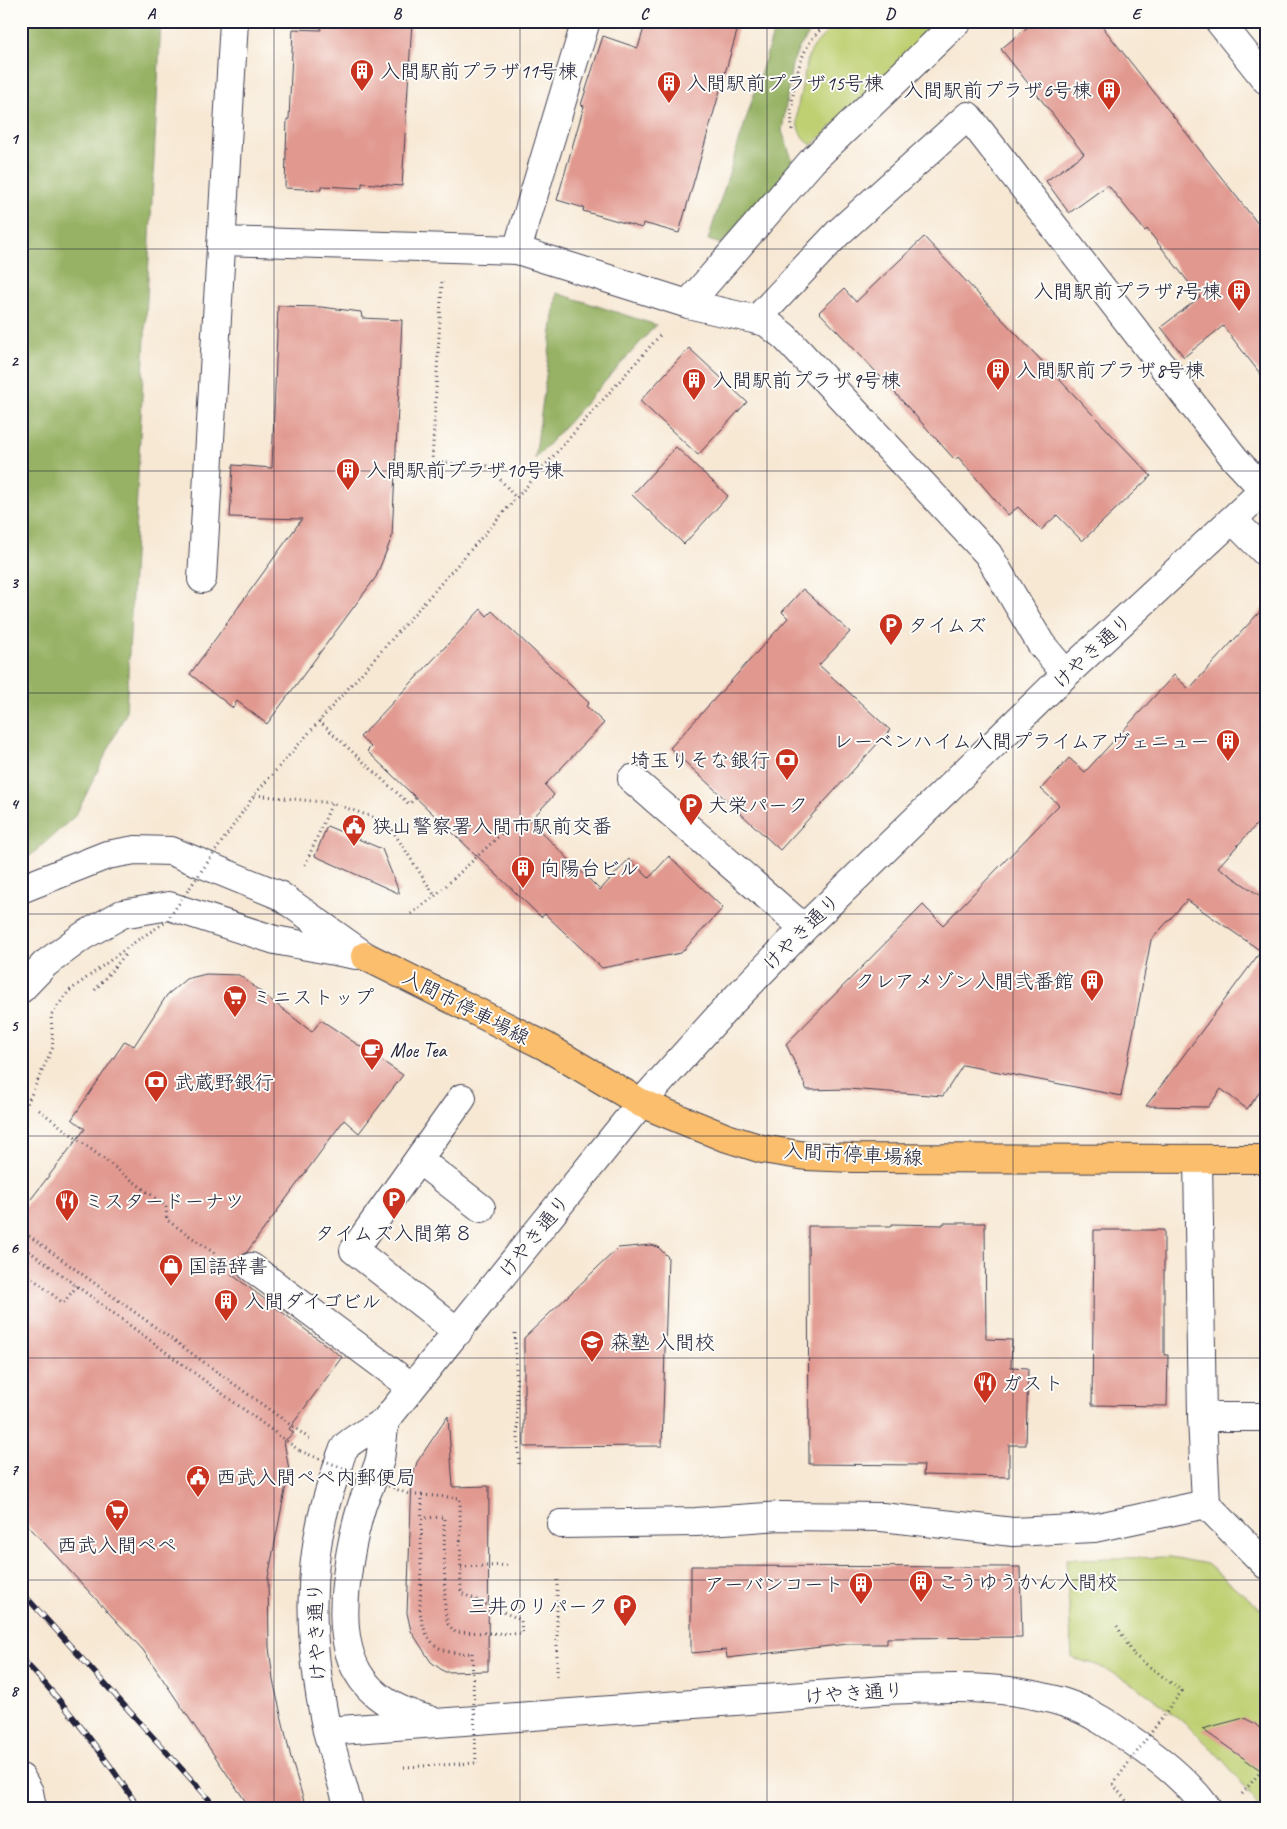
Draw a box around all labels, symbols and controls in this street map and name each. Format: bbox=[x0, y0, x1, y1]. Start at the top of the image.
text: A bbox=[147, 4, 157, 24]
text: B bbox=[393, 4, 403, 24]
text: C bbox=[640, 4, 650, 24]
text: D bbox=[885, 4, 896, 24]
text: E bbox=[1132, 4, 1143, 24]
building icon: 入間駅前プラザ11号棟 bbox=[349, 58, 375, 92]
place label: 入間駅前プラザ11号棟 bbox=[380, 59, 578, 84]
building icon: 入間駅前プラザ15号棟 bbox=[656, 70, 682, 104]
place label: 入間駅前プラザ15号棟 bbox=[686, 71, 884, 96]
building icon: 入間駅前プラザ6号棟 bbox=[1096, 77, 1122, 111]
place label: 入間駅前プラザ6号棟 bbox=[903, 78, 1092, 103]
text: 1 bbox=[10, 129, 19, 149]
building icon: 入間駅前プラザ7号棟 bbox=[1226, 278, 1252, 312]
place label: 入間駅前プラザ7号棟 bbox=[1033, 279, 1222, 304]
text: 2 bbox=[10, 351, 19, 371]
building icon: 入間駅前プラザ8号棟 bbox=[985, 357, 1011, 391]
place label: 入間駅前プラザ8号棟 bbox=[1016, 358, 1205, 383]
building icon: 入間駅前プラザ9号棟 bbox=[681, 367, 707, 401]
place label: 入間駅前プラザ9号棟 bbox=[712, 368, 901, 393]
building icon: 入間駅前プラザ10号棟 bbox=[335, 457, 361, 491]
place label: 入間駅前プラザ10号棟 bbox=[366, 458, 564, 483]
text: 3 bbox=[10, 573, 19, 593]
street label: けやき通り bbox=[1047, 608, 1137, 695]
parking icon: タイムズ bbox=[878, 612, 904, 646]
place label: タイムズ bbox=[908, 613, 986, 638]
building icon: レーベンハイム入間プライムアヴェニュー bbox=[1215, 728, 1241, 762]
place label: レーベンハイム入間プライムアヴェニュー bbox=[833, 729, 1210, 754]
bank icon: 埼玉りそな銀行 bbox=[774, 747, 800, 781]
place label: 埼玉りそな銀行 bbox=[630, 748, 770, 773]
parking icon: 大栄パーク bbox=[678, 792, 704, 826]
place label: 大栄パーク bbox=[708, 793, 808, 818]
text: 4 bbox=[10, 794, 19, 814]
public building icon: 狭山警察署入間市駅前交番 bbox=[341, 813, 367, 847]
place label: 狭山警察署入間市駅前交番 bbox=[372, 814, 612, 839]
building icon: 向陽台ビル bbox=[510, 855, 536, 889]
place label: 向陽台ビル bbox=[540, 856, 640, 881]
street label: けやき通り bbox=[757, 888, 846, 977]
street label: 入間市停車場線 bbox=[398, 965, 534, 1050]
building icon: クレアメゾン入間弐番館 bbox=[1079, 968, 1105, 1002]
place label: クレアメゾン入間弐番館 bbox=[855, 969, 1074, 994]
supermarket icon: ミニストップ bbox=[222, 984, 248, 1018]
place label: ミニストップ bbox=[252, 985, 374, 1010]
text: 5 bbox=[11, 1016, 20, 1036]
cafe icon: Moe Tea bbox=[359, 1037, 385, 1071]
place label: Moe Tea bbox=[390, 1038, 447, 1063]
bank icon: 武蔵野銀行 bbox=[143, 1069, 169, 1103]
place label: 武蔵野銀行 bbox=[174, 1070, 274, 1095]
street label: 入間市停車場線 bbox=[782, 1138, 924, 1171]
parking icon: タイムズ入間第８ bbox=[381, 1186, 407, 1220]
restaurant icon: ミスタードーナツ bbox=[54, 1188, 80, 1222]
place label: ミスタードーナツ bbox=[84, 1189, 244, 1214]
street label: けやき通り bbox=[493, 1190, 576, 1283]
place label: タイムズ入間第８ bbox=[315, 1221, 473, 1246]
text: 6 bbox=[10, 1238, 19, 1258]
shop icon: 国語辞書 bbox=[158, 1253, 184, 1287]
place label: 国語辞書 bbox=[188, 1254, 268, 1279]
building icon: 入間ダイゴビル bbox=[213, 1288, 239, 1322]
place label: 入間ダイゴビル bbox=[244, 1289, 382, 1314]
school or university icon: 森塾 入間校 bbox=[579, 1329, 605, 1363]
place label: 森塾 入間校 bbox=[610, 1330, 715, 1355]
restaurant icon: ガスト bbox=[972, 1370, 998, 1404]
place label: ガスト bbox=[1002, 1371, 1064, 1396]
text: 7 bbox=[10, 1460, 19, 1480]
public building icon: 西武入間ぺぺ内郵便局 bbox=[185, 1464, 211, 1498]
place label: 西武入間ぺぺ内郵便局 bbox=[216, 1465, 416, 1490]
supermarket icon: 西武入間ペペ bbox=[104, 1498, 130, 1532]
place label: 西武入間ペペ bbox=[57, 1533, 177, 1558]
building icon: こうゆうかん入間校 bbox=[908, 1569, 934, 1603]
place label: こうゆうかん入間校 bbox=[938, 1570, 1118, 1595]
building icon: アーバンコート bbox=[848, 1571, 874, 1605]
place label: アーバンコート bbox=[705, 1572, 844, 1597]
street label: けやき通り bbox=[302, 1582, 331, 1682]
parking icon: 三井のリパーク bbox=[612, 1593, 638, 1627]
place label: 三井のリパーク bbox=[468, 1594, 608, 1619]
street label: けやき通り bbox=[803, 1678, 905, 1709]
text: 8 bbox=[10, 1681, 19, 1701]

